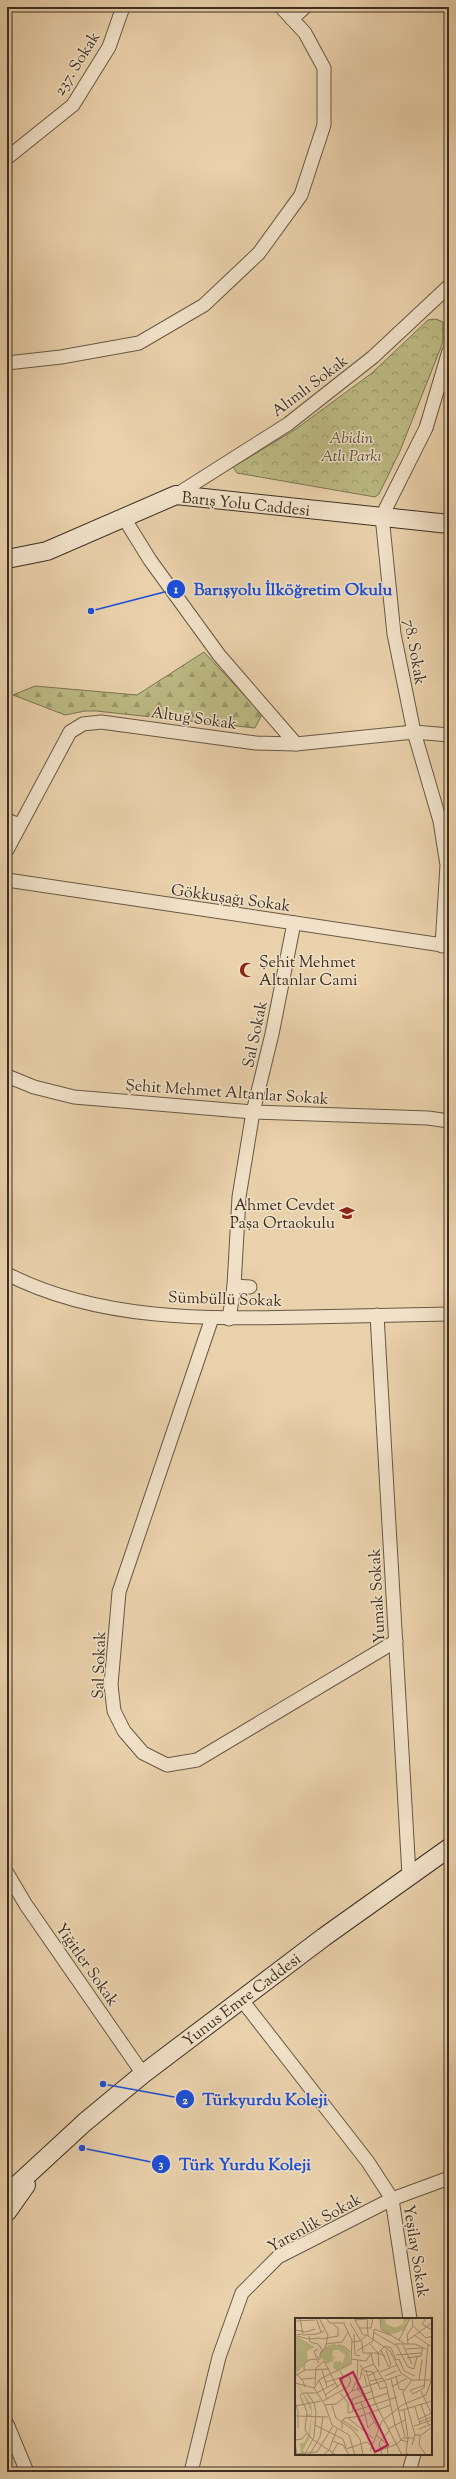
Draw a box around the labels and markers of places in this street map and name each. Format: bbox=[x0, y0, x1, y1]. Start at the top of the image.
callout: Barışyolu İlköğretim Okulu bbox=[166, 574, 401, 603]
place label: Şehit Mehmet Altanlar Cami bbox=[259, 952, 358, 993]
mosque icon: Şehit Mehmet Altanlar Cami bbox=[238, 961, 256, 979]
place label: Ahmet Cevdet Paşa Ortaokulu bbox=[230, 1195, 336, 1236]
school or university icon: Ahmet Cevdet Paşa Ortaokulu bbox=[338, 1204, 356, 1222]
callout: Türkyurdu Koleji bbox=[175, 2085, 336, 2114]
callout: Türk Yurdu Koleji bbox=[151, 2149, 319, 2178]

